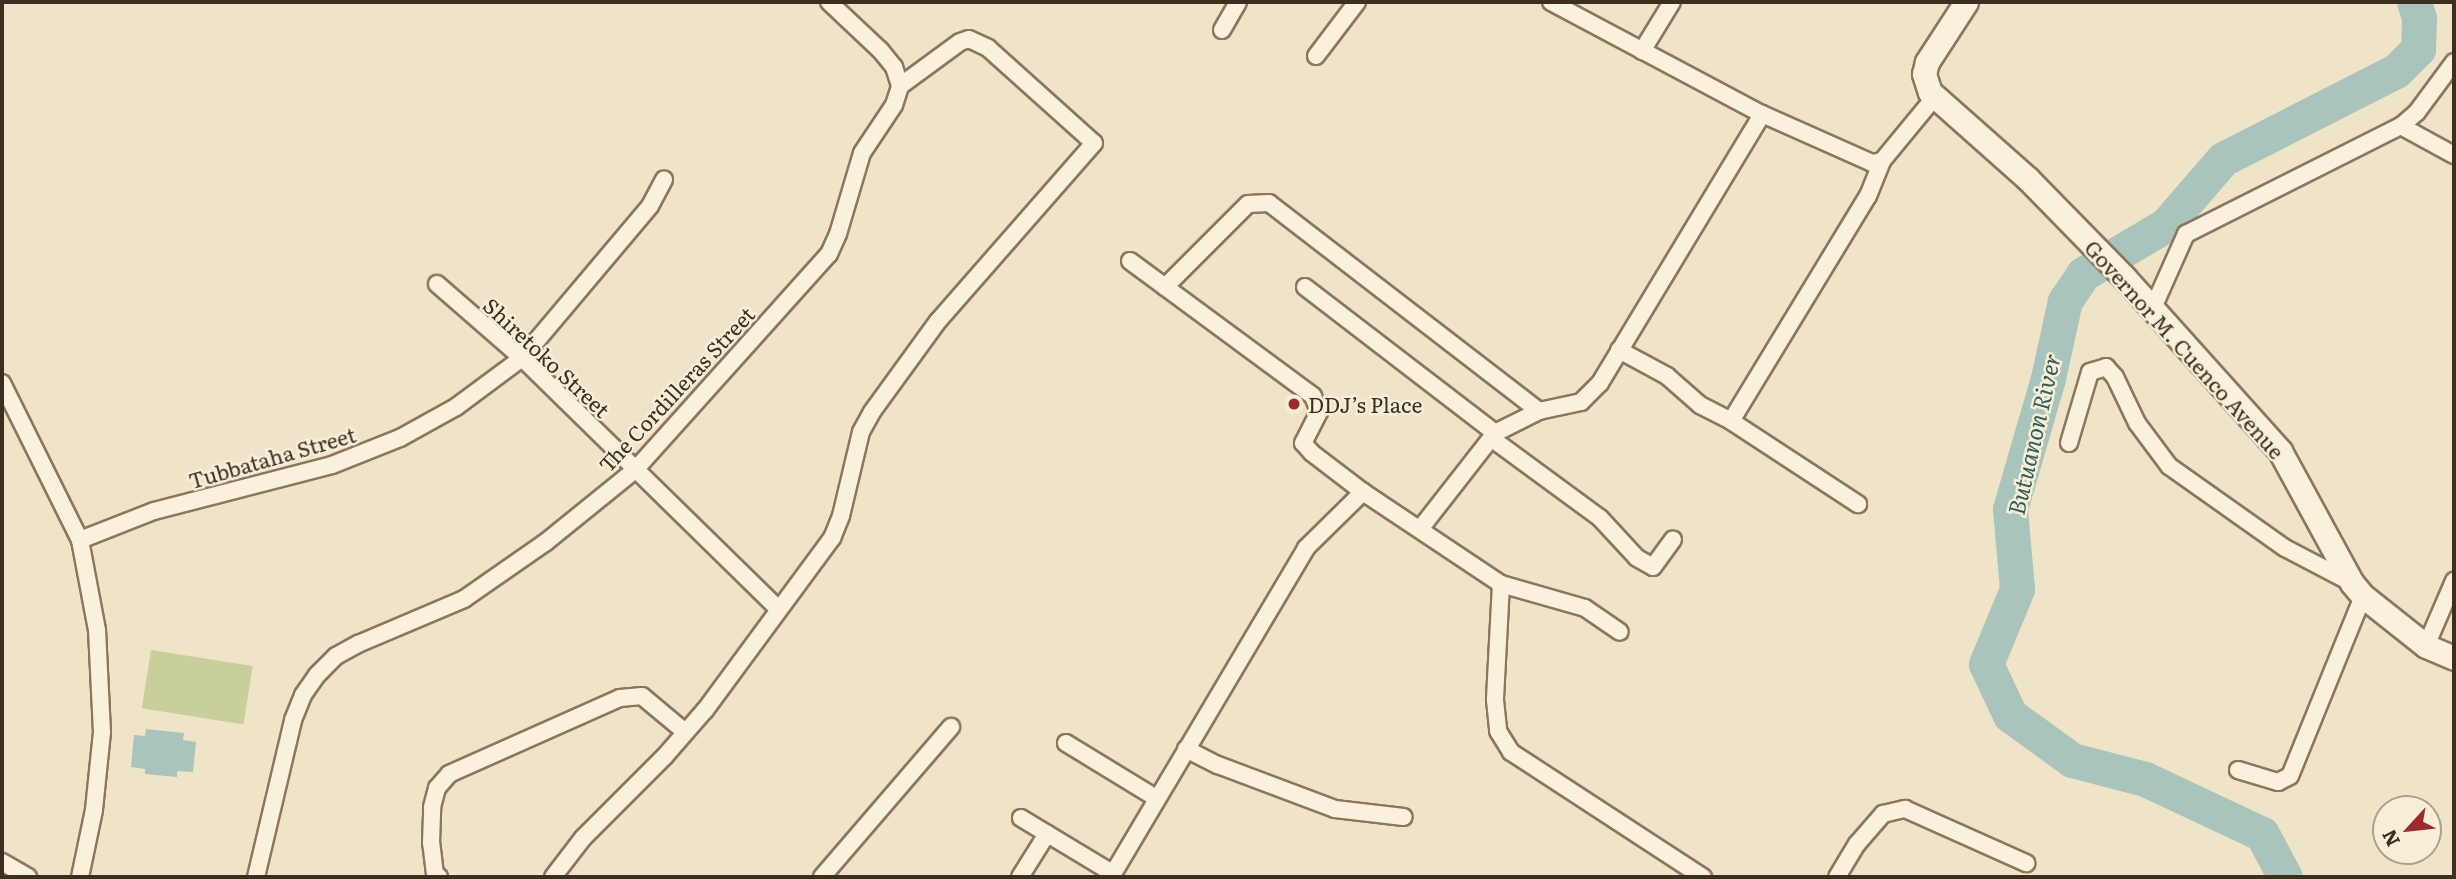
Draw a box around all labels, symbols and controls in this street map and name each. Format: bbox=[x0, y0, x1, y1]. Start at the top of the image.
street label: Governor M. Cuenco Avenue bbox=[2080, 235, 2290, 463]
street label: Shiretoko Street bbox=[479, 292, 615, 422]
street label: The Cordilleras Street bbox=[593, 301, 759, 477]
water label: Butuanon River bbox=[2001, 351, 2065, 517]
place label: DDJ’s Place bbox=[1308, 391, 1422, 417]
marker: DDJ’s Place bbox=[1286, 396, 1302, 412]
street label: Tubbataha Street bbox=[186, 421, 358, 493]
north arrow bbox=[2372, 795, 2442, 865]
text: N bbox=[2374, 825, 2406, 852]

